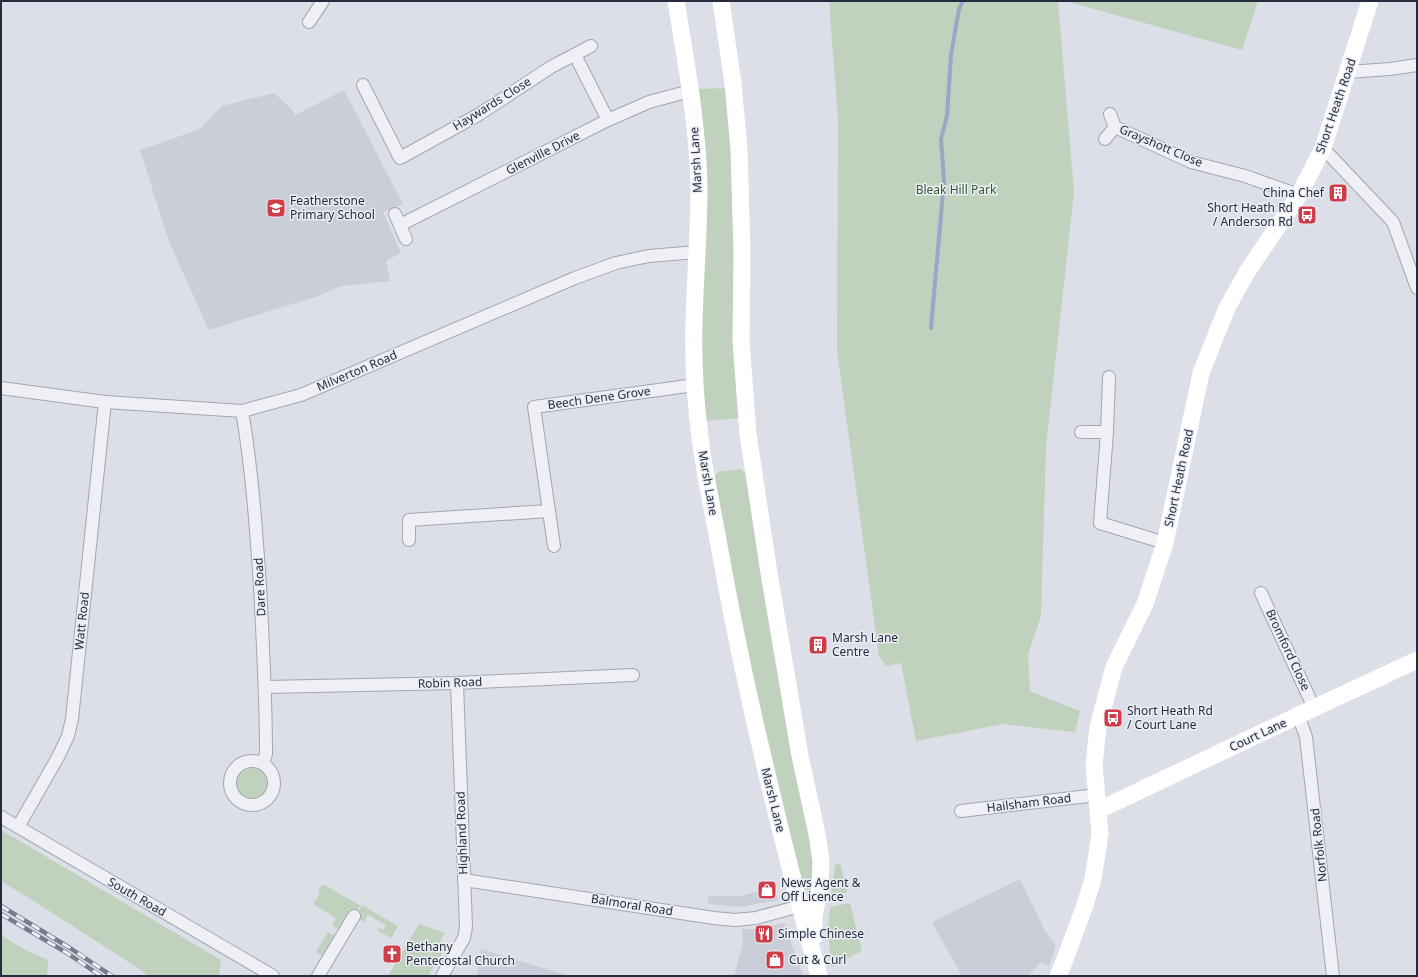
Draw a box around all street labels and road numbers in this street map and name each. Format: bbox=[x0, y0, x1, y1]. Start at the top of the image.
street label: Short Heath Road bbox=[1311, 56, 1360, 156]
street label: Haywards Close bbox=[449, 73, 534, 134]
street label: Grayshott Close bbox=[1117, 120, 1206, 171]
street label: Glenville Drive bbox=[503, 126, 583, 179]
street label: Marsh Lane bbox=[685, 126, 706, 193]
street label: Milverton Road bbox=[314, 346, 400, 395]
street label: Beech Dene Grove bbox=[546, 382, 652, 413]
street label: Short Heath Road bbox=[1160, 427, 1197, 528]
street label: Marsh Lane bbox=[694, 449, 723, 517]
street label: Dare Road bbox=[249, 557, 270, 617]
street label: Watt Road bbox=[70, 591, 93, 651]
street label: Bromford Close bbox=[1262, 606, 1315, 693]
street label: Robin Road bbox=[417, 673, 483, 692]
street label: Court Lane bbox=[1226, 714, 1290, 755]
street label: Marsh Lane bbox=[757, 766, 790, 834]
street label: Hailsham Road bbox=[986, 789, 1072, 816]
street label: Highland Road bbox=[452, 791, 471, 875]
street label: Norfolk Road bbox=[1306, 807, 1331, 883]
street label: South Road bbox=[105, 873, 170, 920]
street label: Balmoral Road bbox=[590, 890, 674, 919]

